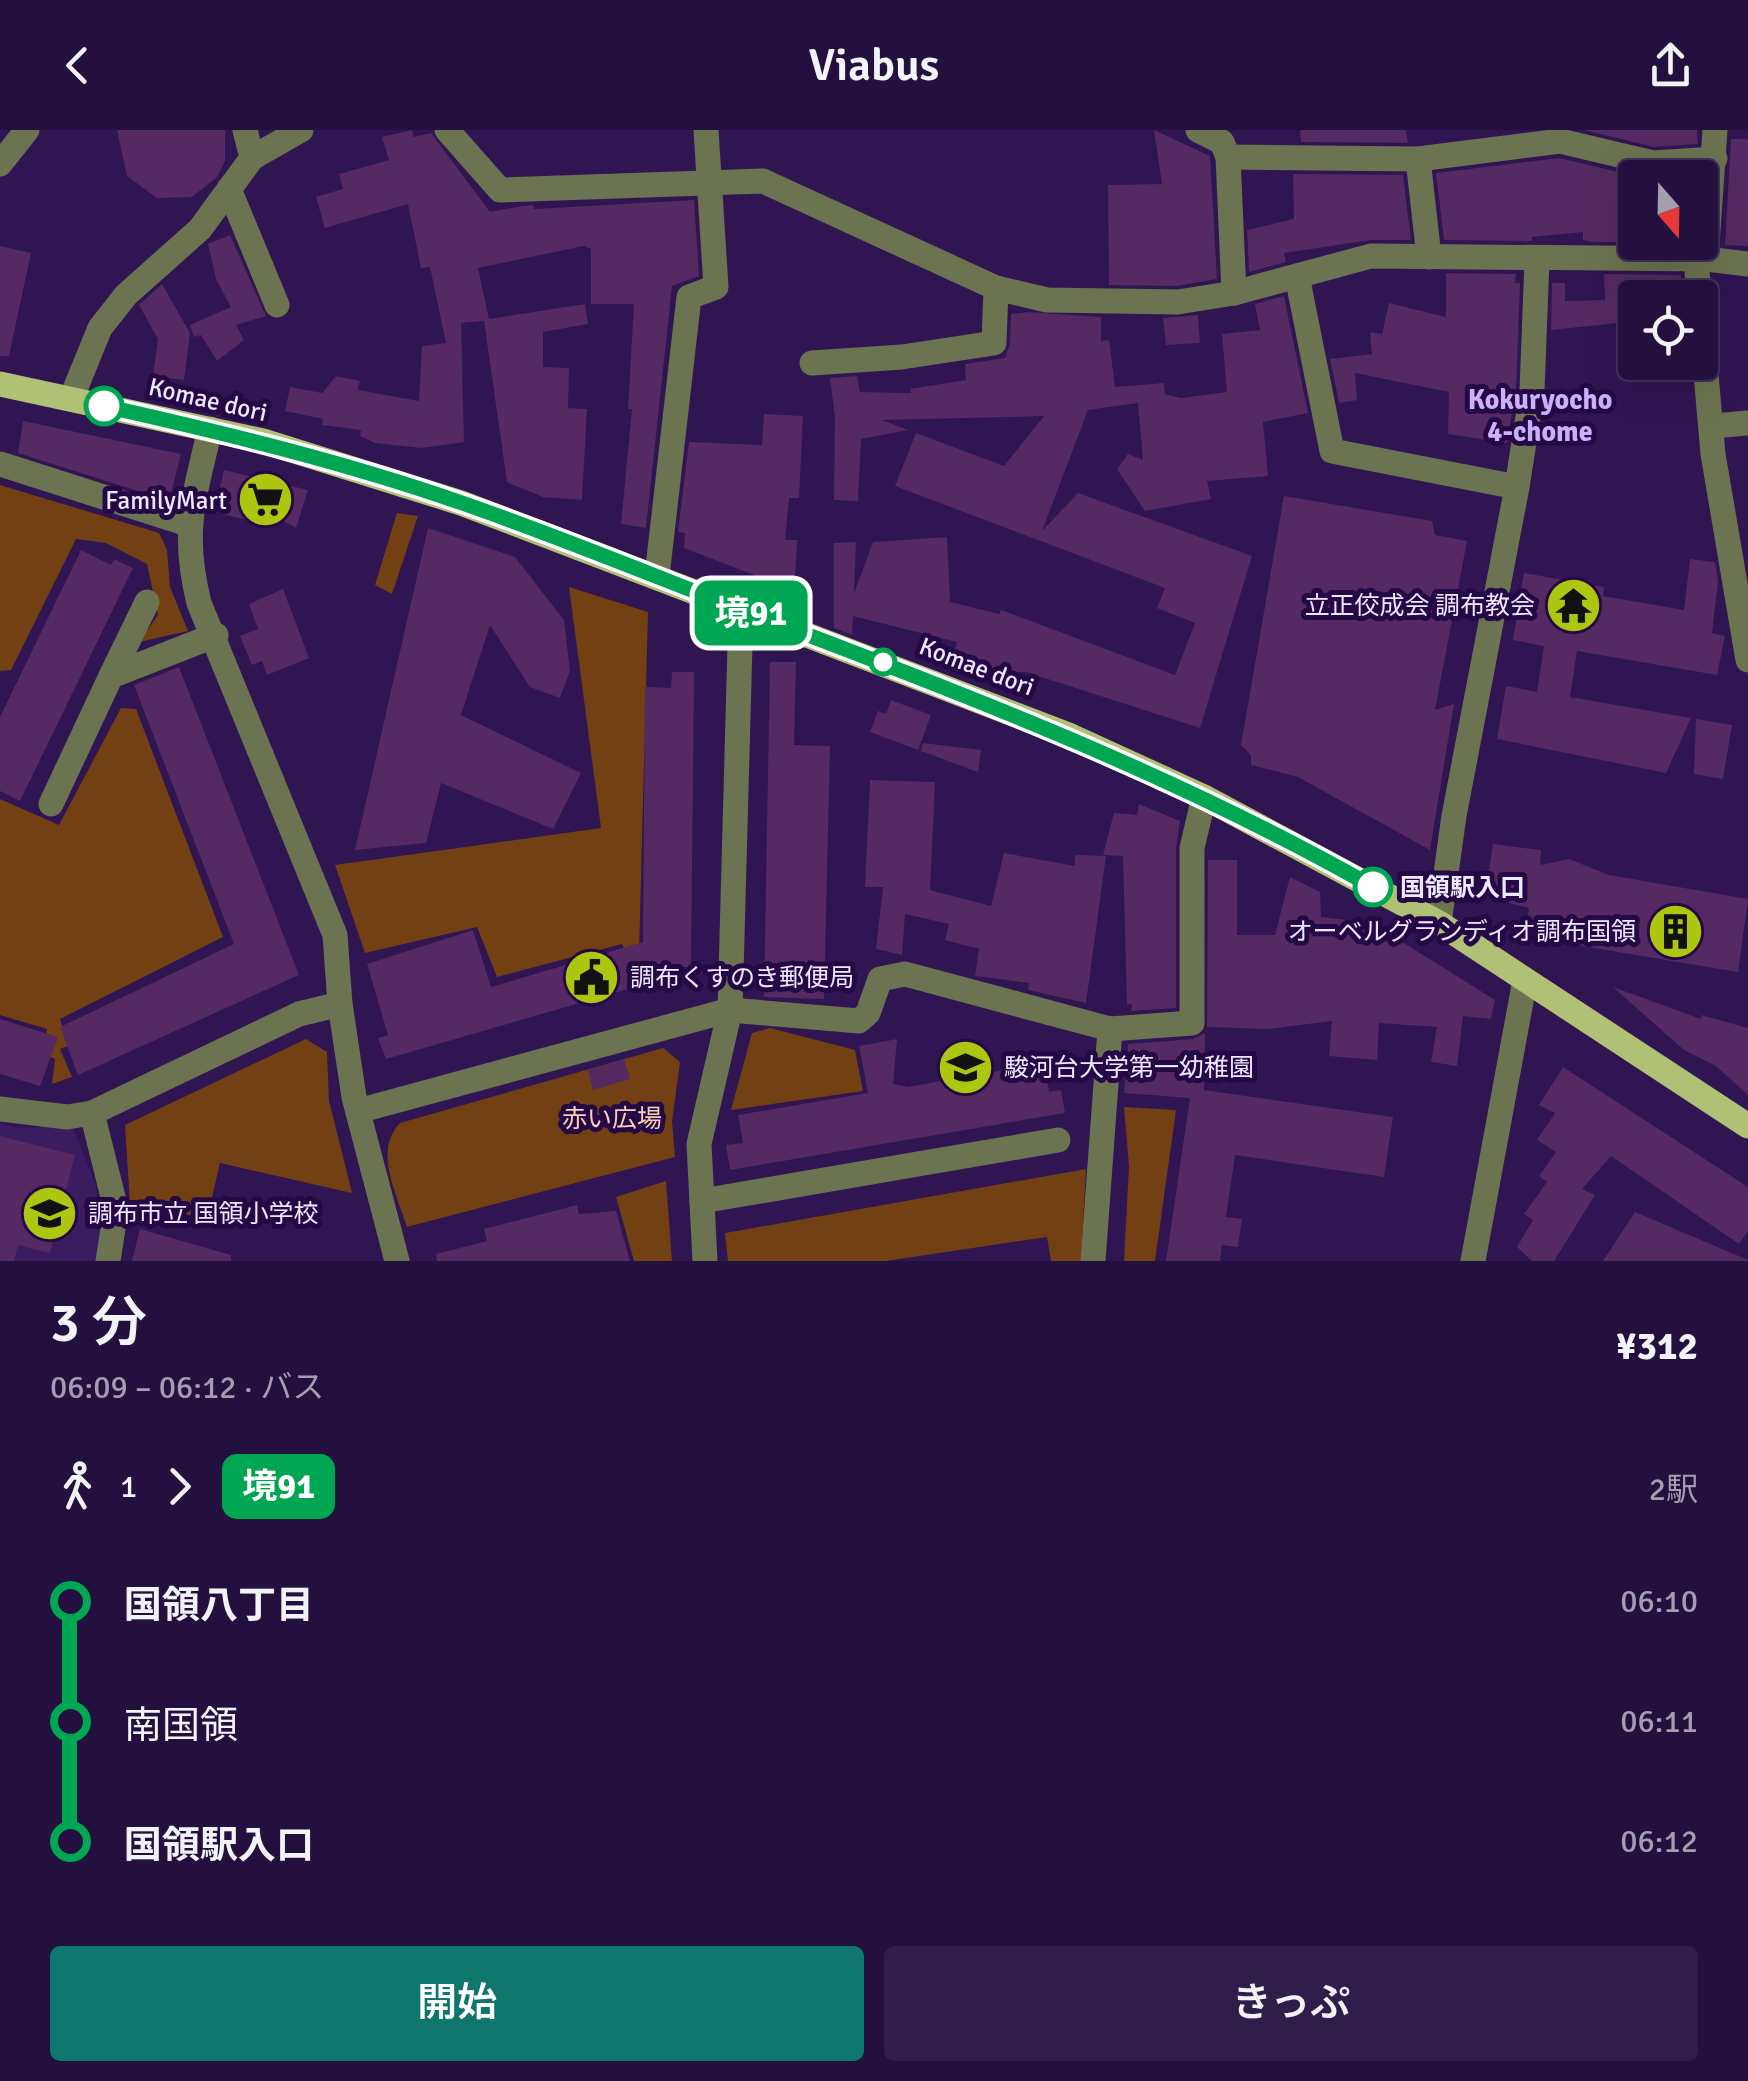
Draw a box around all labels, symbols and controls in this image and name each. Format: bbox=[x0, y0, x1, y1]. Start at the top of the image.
icon: back bbox=[50, 38, 105, 93]
text: Viabus bbox=[809, 38, 939, 93]
icon: share bbox=[1643, 38, 1698, 93]
north arrow bbox=[1618, 160, 1718, 260]
map controls bbox=[1618, 160, 1718, 380]
button: locate bbox=[1618, 280, 1718, 380]
street label: Komae dori bbox=[146, 371, 270, 428]
district label: Kokuryocho 4-chome bbox=[1468, 383, 1612, 449]
unlabelled marker bbox=[85, 387, 123, 425]
supermarket icon: FamilyMart bbox=[236, 470, 296, 530]
place label: FamilyMart bbox=[105, 485, 227, 516]
temple icon: 立正佼成会 調布教会 bbox=[1544, 575, 1604, 635]
line badge: 境91 bbox=[694, 580, 808, 646]
place label: 立正佼成会 調布教会 bbox=[1304, 590, 1535, 621]
text: 境91 bbox=[715, 592, 787, 635]
street label: Komae dori bbox=[915, 630, 1039, 703]
unlabelled marker bbox=[870, 649, 896, 675]
marker: 国領駅入口 bbox=[1354, 868, 1392, 906]
place label: 国領駅入口 bbox=[1400, 872, 1525, 903]
building icon: オーベルグランディオ調布国領 bbox=[1645, 901, 1705, 961]
place label: オーベルグランディオ調布国領 bbox=[1288, 916, 1636, 947]
public building icon: 調布くすのき郵便局 bbox=[561, 947, 621, 1007]
place label: 調布くすのき郵便局 bbox=[630, 962, 854, 993]
school or university icon: 駿河台大学第一幼稚園 bbox=[935, 1037, 995, 1097]
place label: 駿河台大学第一幼稚園 bbox=[1004, 1052, 1254, 1083]
park label: 赤い広場 bbox=[562, 1103, 662, 1134]
school or university icon: 調布市立 国領小学校 bbox=[19, 1183, 79, 1243]
place label: 調布市立 国領小学校 bbox=[88, 1198, 319, 1229]
text: 3 分 bbox=[50, 1289, 147, 1357]
text: ¥312 bbox=[1616, 1323, 1698, 1370]
text: 06:09 – 06:12 · バス bbox=[50, 1368, 324, 1407]
icon: walk bbox=[50, 1459, 105, 1514]
icon: forward bbox=[152, 1459, 207, 1514]
text: 境91 bbox=[242, 1465, 315, 1508]
text: 1 bbox=[120, 1467, 137, 1506]
text: 2駅 bbox=[1649, 1470, 1698, 1509]
text: 国領八丁目 bbox=[124, 1582, 314, 1629]
text: 06:10 bbox=[1620, 1582, 1698, 1621]
text: 南国領 bbox=[124, 1702, 238, 1749]
text: 06:11 bbox=[1620, 1702, 1698, 1741]
text: 国領駅入口 bbox=[124, 1822, 314, 1869]
text: 06:12 bbox=[1620, 1822, 1698, 1861]
button: 開始 bbox=[50, 1946, 864, 2061]
button: きっぷ bbox=[884, 1946, 1698, 2061]

